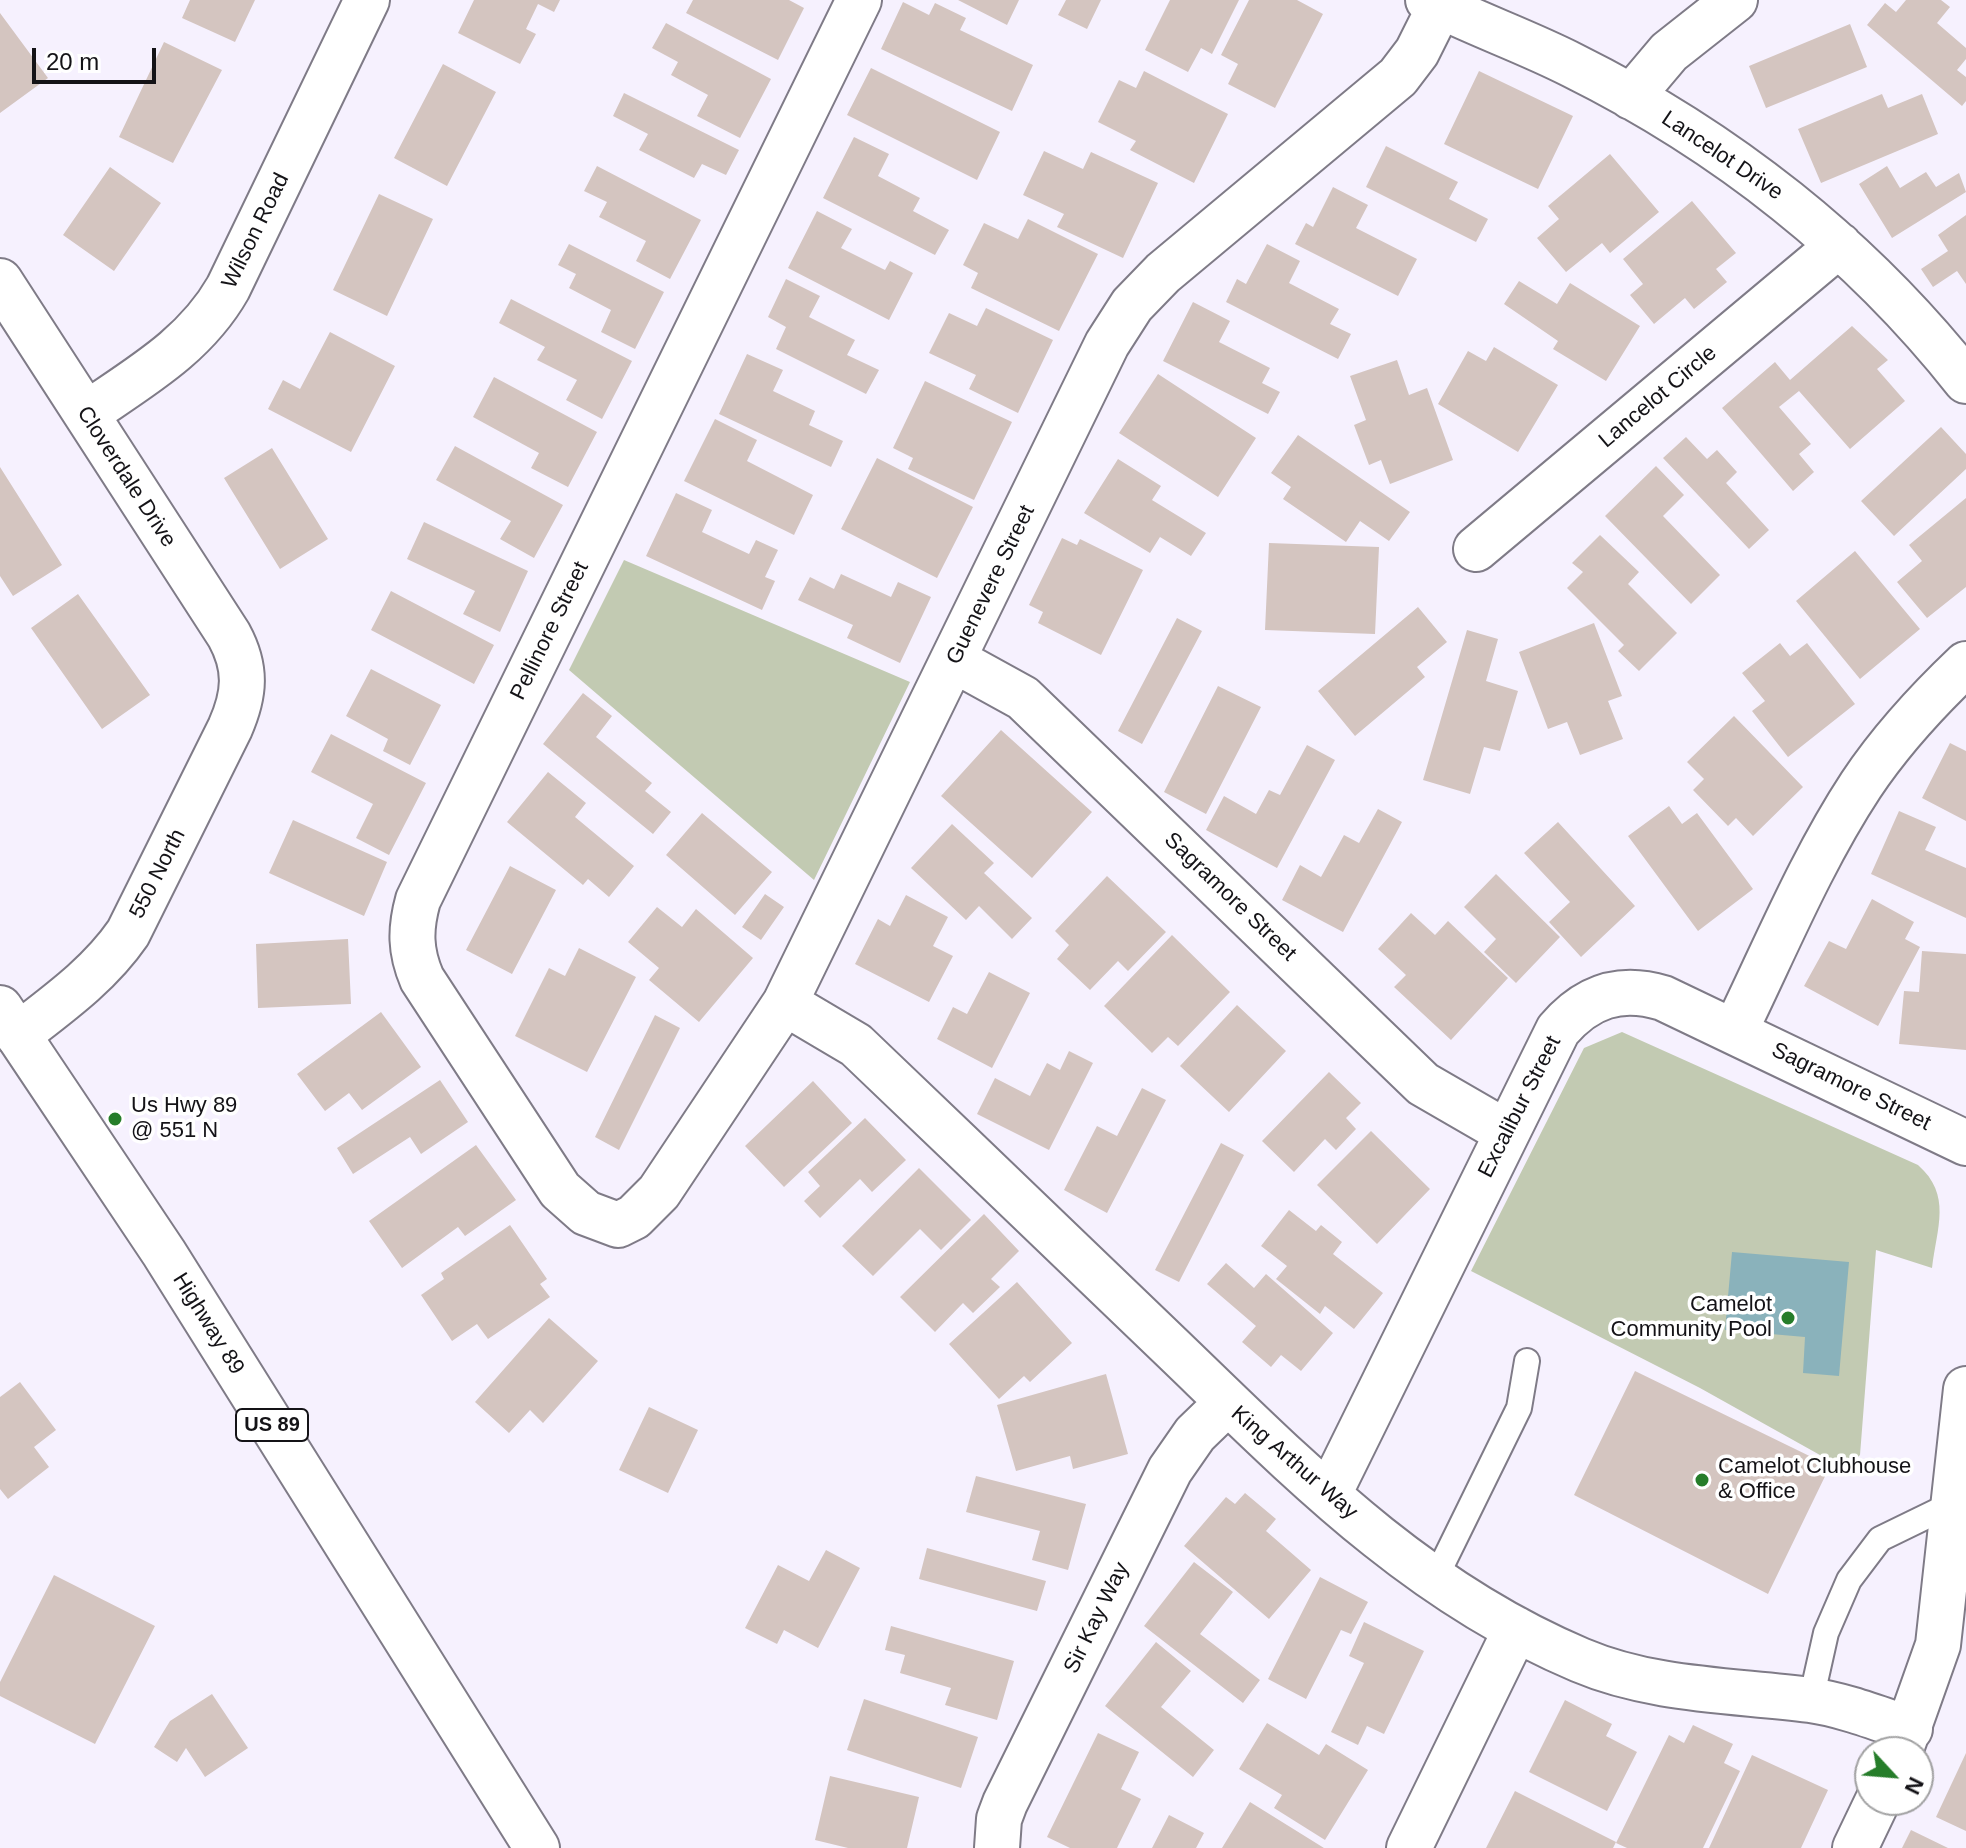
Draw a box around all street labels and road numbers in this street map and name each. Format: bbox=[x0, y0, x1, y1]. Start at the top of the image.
street label: Lancelot Drive bbox=[1656, 106, 1788, 206]
street label: Wilson Road bbox=[217, 169, 295, 293]
street label: Lancelot Circle bbox=[1594, 340, 1722, 454]
street label: Cloverdale Drive bbox=[71, 402, 181, 552]
street label: Guenevere Street bbox=[941, 501, 1041, 669]
street label: Pellinore Street bbox=[505, 558, 595, 704]
street label: 550 North bbox=[124, 825, 192, 923]
street label: Sagramore Street bbox=[1158, 827, 1302, 967]
street label: Excalibur Street bbox=[1473, 1032, 1567, 1182]
street label: Sagramore Street bbox=[1767, 1037, 1935, 1137]
street label: Highway 89 bbox=[166, 1268, 250, 1380]
street label: King Arthur Way bbox=[1225, 1401, 1363, 1525]
road number: US 89 bbox=[236, 1409, 308, 1441]
street label: Sir Kay Way bbox=[1059, 1558, 1135, 1678]

